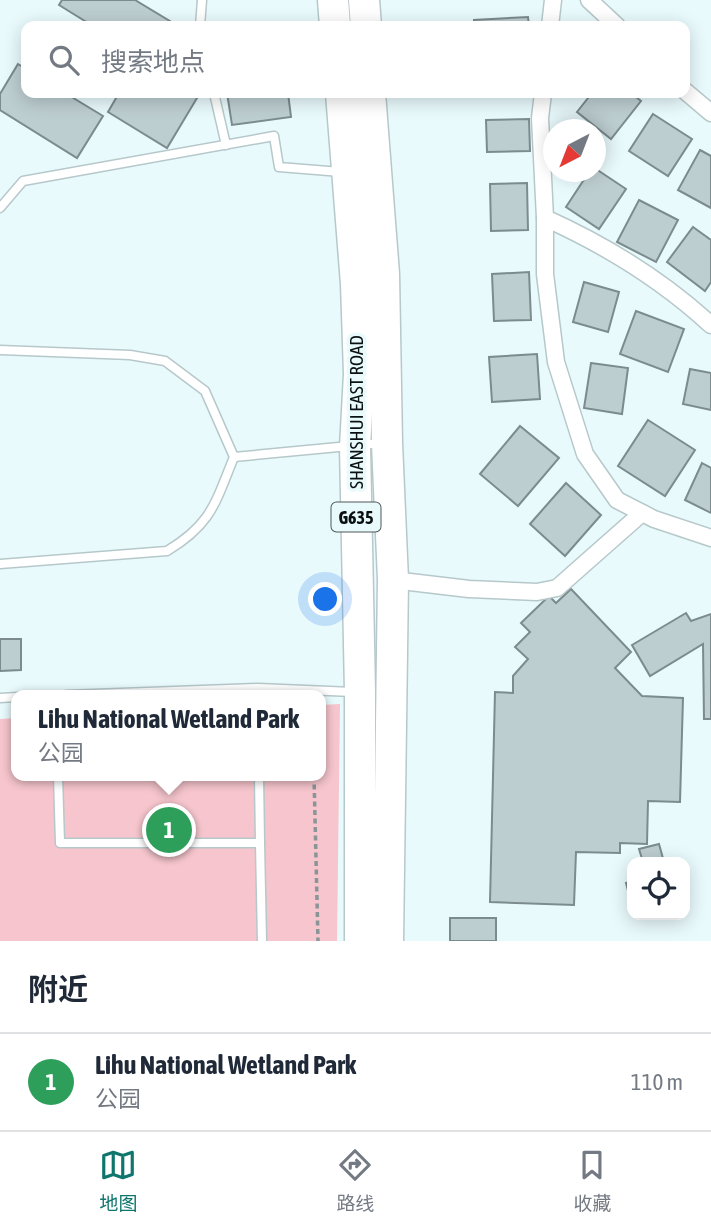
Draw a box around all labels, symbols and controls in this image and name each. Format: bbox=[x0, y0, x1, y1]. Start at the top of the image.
search box bbox=[21, 21, 690, 98]
icon: search bbox=[45, 41, 83, 79]
text: 搜索地点 bbox=[101, 47, 205, 77]
north arrow bbox=[543, 119, 606, 182]
street label: SHANSHUI EAST ROAD bbox=[345, 335, 367, 489]
road number: G635 bbox=[332, 503, 380, 532]
your location bbox=[308, 582, 342, 616]
popup bbox=[11, 690, 326, 781]
text: Lihu National Wetland Park bbox=[38, 704, 299, 734]
text: 公园 bbox=[38, 740, 84, 766]
pin: 1 bbox=[146, 804, 192, 856]
map controls bbox=[627, 857, 690, 920]
button: locate bbox=[627, 857, 690, 920]
text: 附近 bbox=[28, 972, 88, 1006]
text: Lihu National Wetland Park bbox=[95, 1050, 356, 1080]
text: 1 bbox=[46, 1069, 56, 1095]
text: 110 m bbox=[631, 1069, 683, 1095]
text: 公园 bbox=[95, 1086, 141, 1112]
tab: 地图 bbox=[99, 1146, 138, 1215]
tab: 路线 bbox=[336, 1146, 375, 1215]
tab: 收藏 bbox=[573, 1146, 612, 1215]

